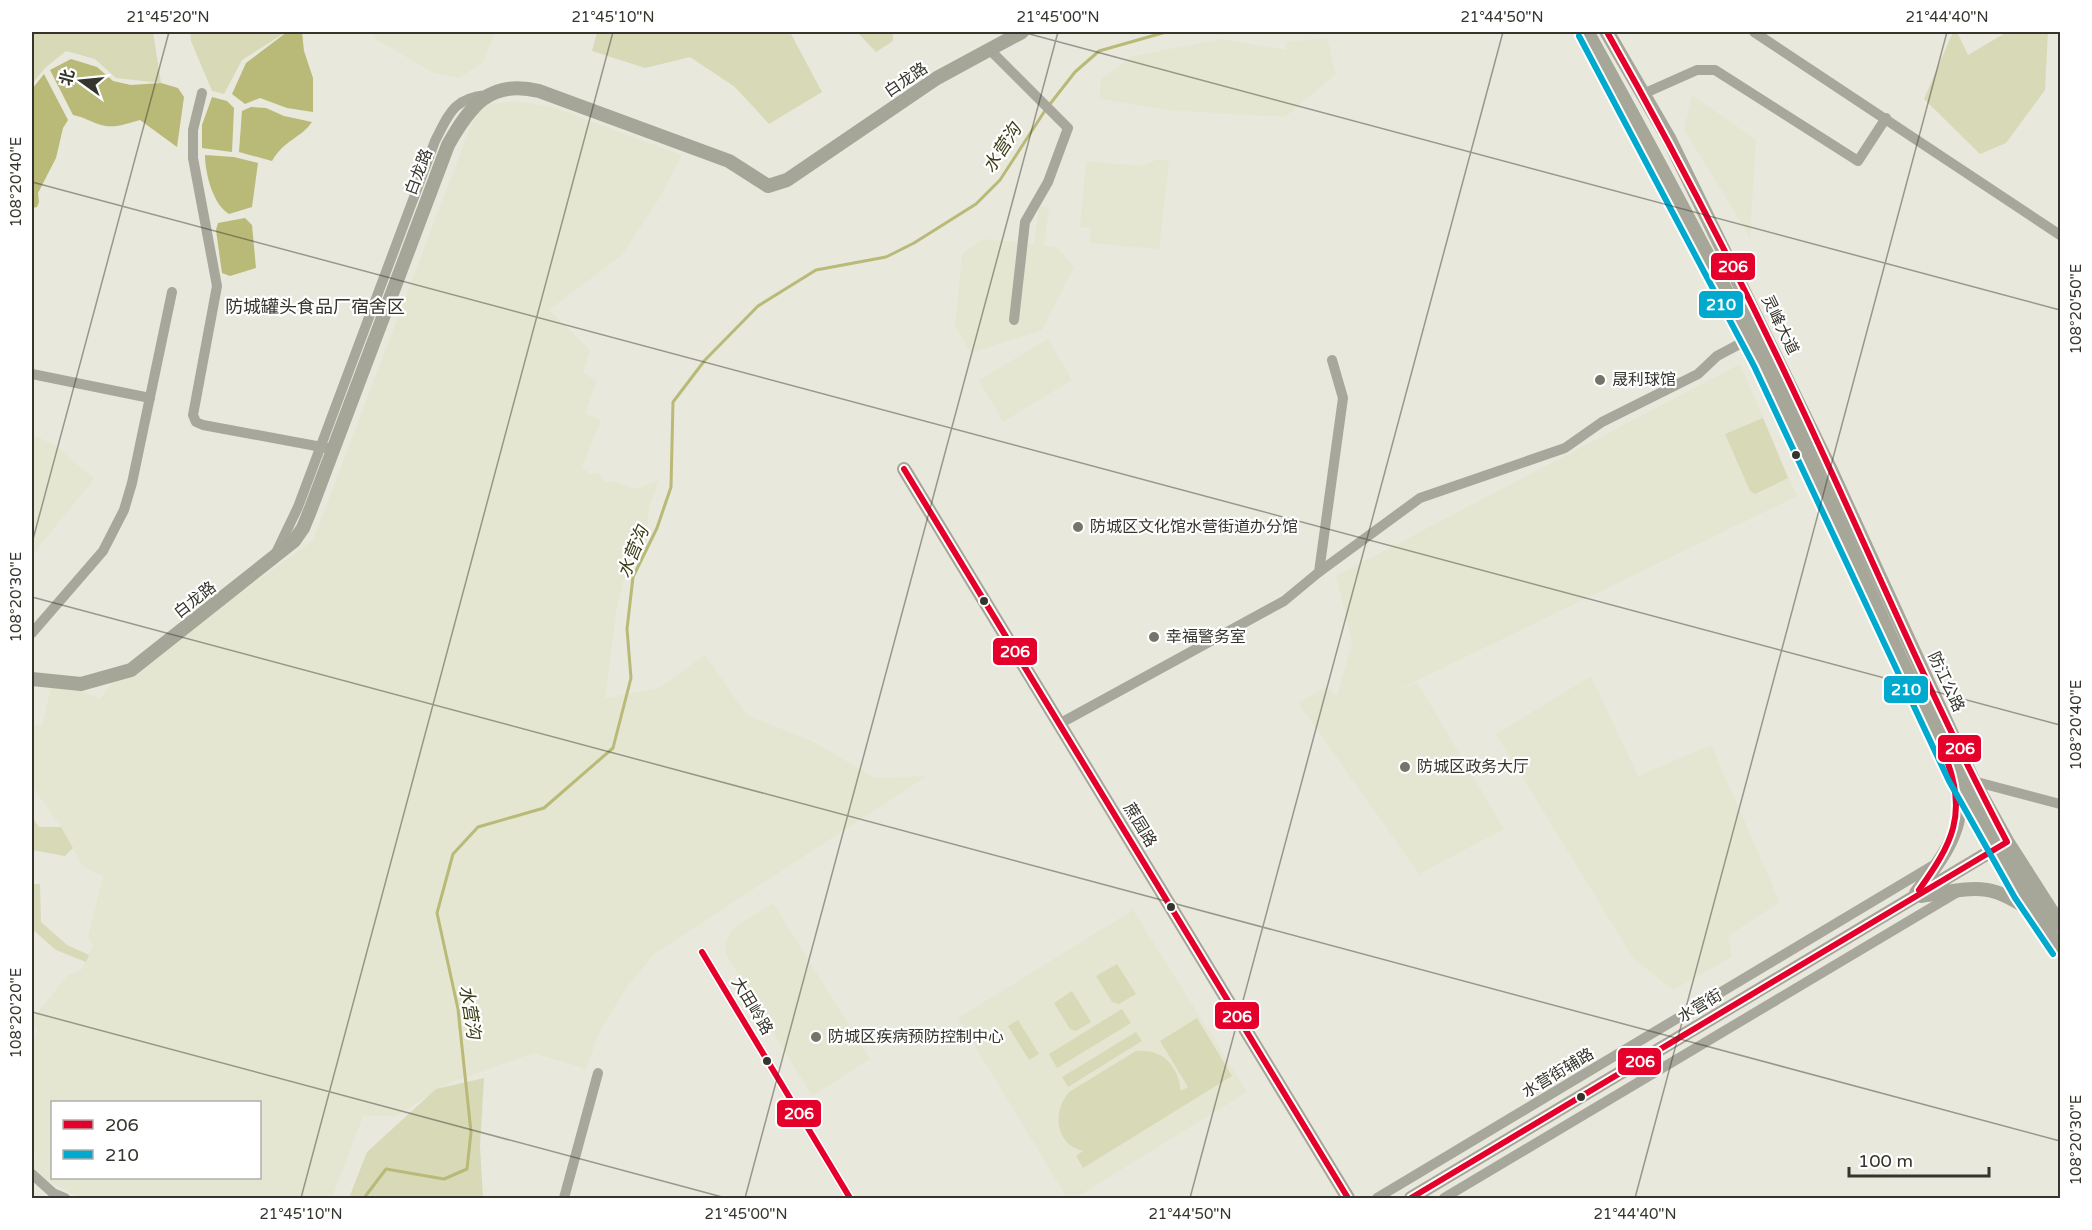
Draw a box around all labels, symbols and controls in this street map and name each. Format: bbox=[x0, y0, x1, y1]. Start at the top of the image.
text: 21°45'20"N bbox=[126, 8, 210, 26]
text: 21°45'10"N bbox=[571, 8, 655, 26]
text: 21°45'00"N bbox=[1016, 8, 1100, 26]
text: 21°44'50"N bbox=[1460, 8, 1544, 26]
text: 21°44'40"N bbox=[1905, 8, 1989, 26]
north arrow bbox=[51, 51, 111, 111]
street label: 白龙路 bbox=[881, 58, 931, 102]
text: 北 bbox=[56, 67, 79, 88]
water label: 水营沟 bbox=[978, 118, 1027, 177]
text: 108°20'40"E bbox=[7, 137, 25, 227]
street label: 白龙路 bbox=[401, 146, 437, 198]
line badge: 206 bbox=[1710, 252, 1756, 281]
text: 206 bbox=[1718, 257, 1748, 277]
text: 108°20'50"E bbox=[2067, 264, 2085, 354]
line badge: 210 bbox=[1698, 290, 1744, 319]
street label: 灵峰大道 bbox=[1757, 292, 1803, 358]
text: 210 bbox=[1706, 295, 1736, 315]
district label: 防城罐头食品厂宿舍区 bbox=[225, 296, 405, 318]
place label: 晟利球馆 bbox=[1612, 370, 1676, 390]
marker: 晟利球馆 bbox=[1593, 373, 1607, 387]
unlabelled marker bbox=[1790, 449, 1802, 461]
place label: 防城区文化馆水营街道办分馆 bbox=[1090, 517, 1298, 537]
marker: 防城区文化馆水营街道办分馆 bbox=[1071, 520, 1085, 534]
water label: 水营沟 bbox=[613, 521, 654, 581]
text: 108°20'30"E bbox=[7, 552, 25, 642]
street label: 白龙路 bbox=[170, 577, 220, 623]
unlabelled marker bbox=[978, 595, 990, 607]
place label: 幸福警务室 bbox=[1166, 627, 1246, 647]
marker: 幸福警务室 bbox=[1147, 630, 1161, 644]
line badge: 206 bbox=[992, 637, 1038, 666]
text: 206 bbox=[1000, 642, 1030, 662]
street label: 防江公路 bbox=[1923, 649, 1969, 715]
line badge: 210 bbox=[1883, 675, 1929, 704]
text: 210 bbox=[1891, 680, 1921, 700]
text: 108°20'40"E bbox=[2067, 680, 2085, 770]
line badge: 206 bbox=[1937, 734, 1982, 763]
text: 206 bbox=[1945, 739, 1975, 759]
place label: 防城区政务大厅 bbox=[1417, 757, 1529, 777]
marker: 防城区政务大厅 bbox=[1398, 760, 1412, 774]
street label: 蔗园路 bbox=[1119, 799, 1161, 851]
unlabelled marker bbox=[1165, 901, 1177, 913]
text: 108°20'20"E bbox=[7, 968, 25, 1058]
street label: 大田岭路 bbox=[727, 973, 777, 1039]
water label: 水营沟 bbox=[455, 984, 485, 1042]
street label: 水营街 bbox=[1674, 985, 1726, 1027]
line badge: 206 bbox=[1214, 1001, 1260, 1030]
text: 206 bbox=[1222, 1007, 1252, 1027]
place label: 防城区疾病预防控制中心 bbox=[828, 1027, 1004, 1047]
marker: 防城区疾病预防控制中心 bbox=[809, 1030, 823, 1044]
street label: 水营街辅路 bbox=[1519, 1044, 1597, 1102]
line badge: 206 bbox=[1617, 1047, 1662, 1076]
text: 206 bbox=[1625, 1052, 1655, 1072]
unlabelled marker bbox=[761, 1055, 773, 1067]
unlabelled marker bbox=[1575, 1091, 1587, 1103]
text: 108°20'30"E bbox=[2067, 1095, 2085, 1185]
line badge: 206 bbox=[776, 1099, 822, 1128]
legend bbox=[51, 1101, 261, 1179]
text: 206 bbox=[784, 1104, 814, 1124]
text: 206 bbox=[105, 1114, 139, 1136]
scale bar bbox=[1849, 1140, 1988, 1178]
text: 210 bbox=[105, 1144, 139, 1166]
text: 100 m bbox=[1858, 1150, 1913, 1172]
text: 21°45'10"N bbox=[259, 1205, 343, 1223]
text: 21°45'00"N bbox=[704, 1205, 788, 1223]
text: 21°44'50"N bbox=[1148, 1205, 1232, 1223]
text: 21°44'40"N bbox=[1593, 1205, 1677, 1223]

